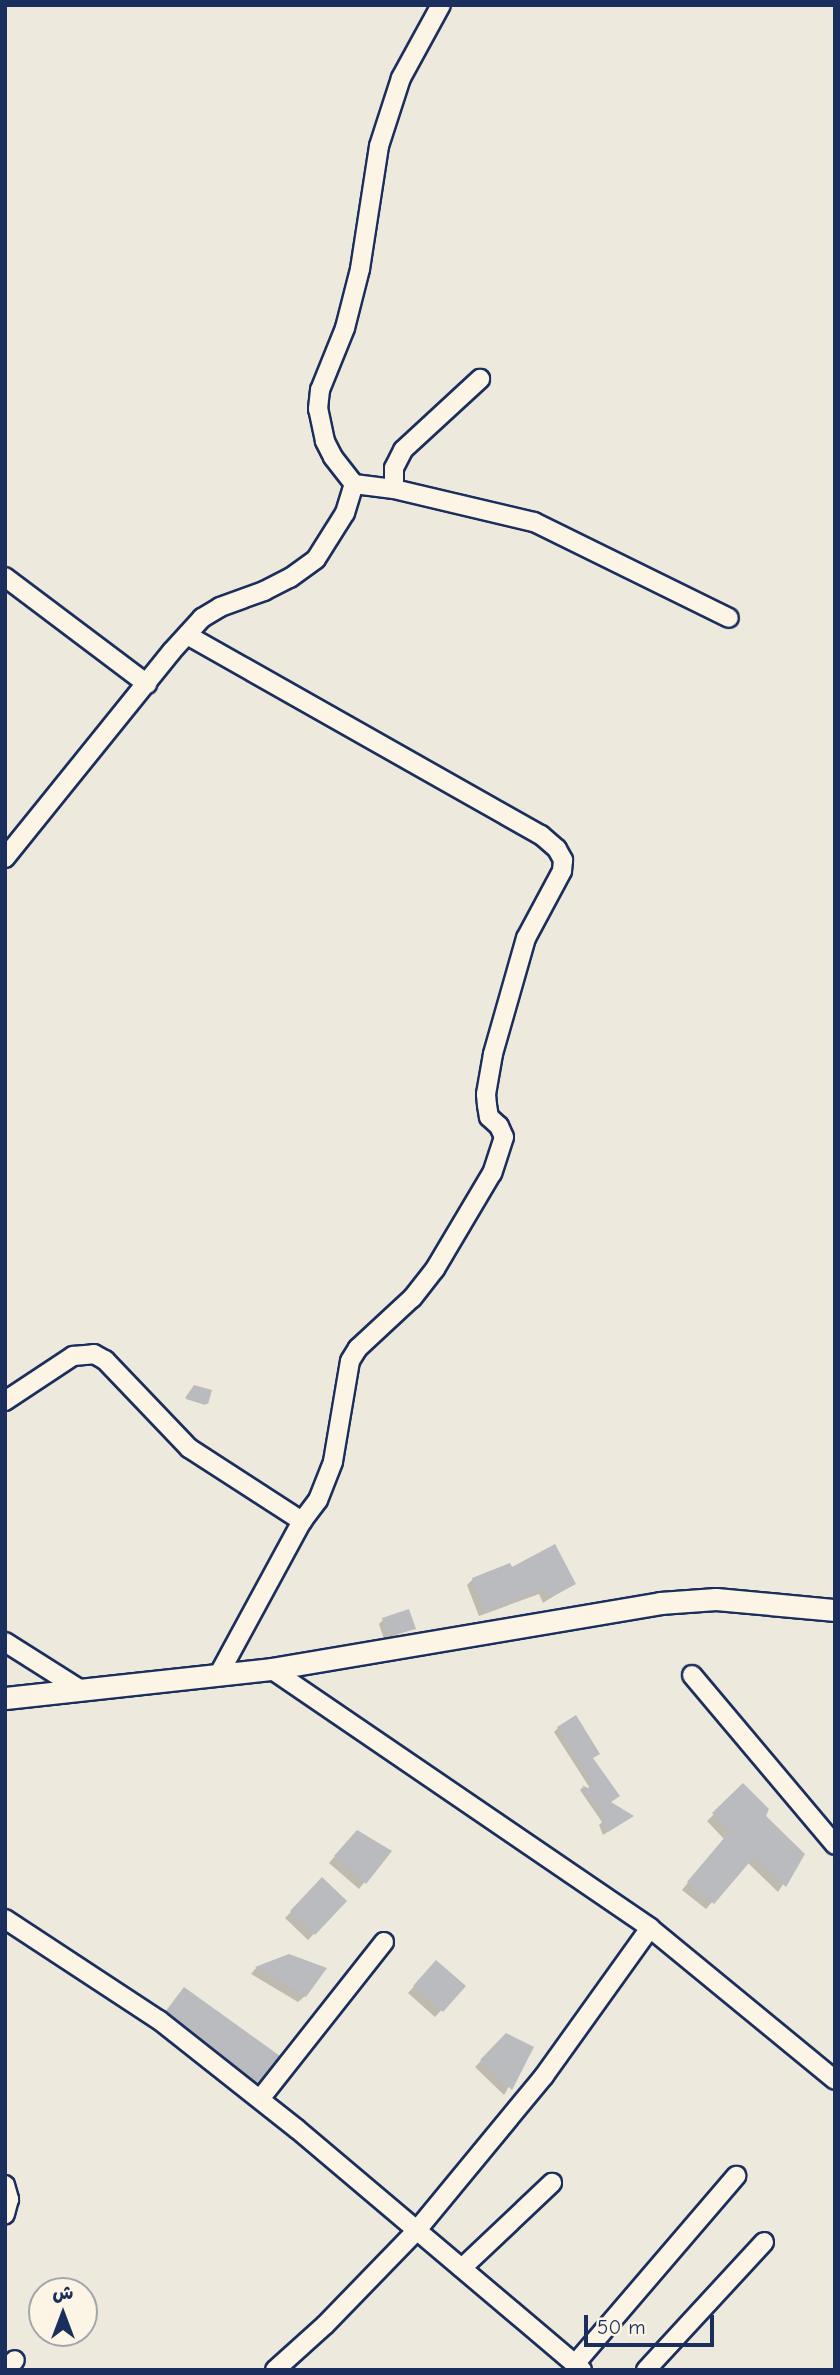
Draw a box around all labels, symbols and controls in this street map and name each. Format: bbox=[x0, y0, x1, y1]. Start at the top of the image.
north arrow bbox=[28, 2277, 98, 2347]
text: ش bbox=[53, 2282, 73, 2304]
scale bar bbox=[588, 2302, 718, 2346]
text: 50 m bbox=[597, 2315, 646, 2339]

